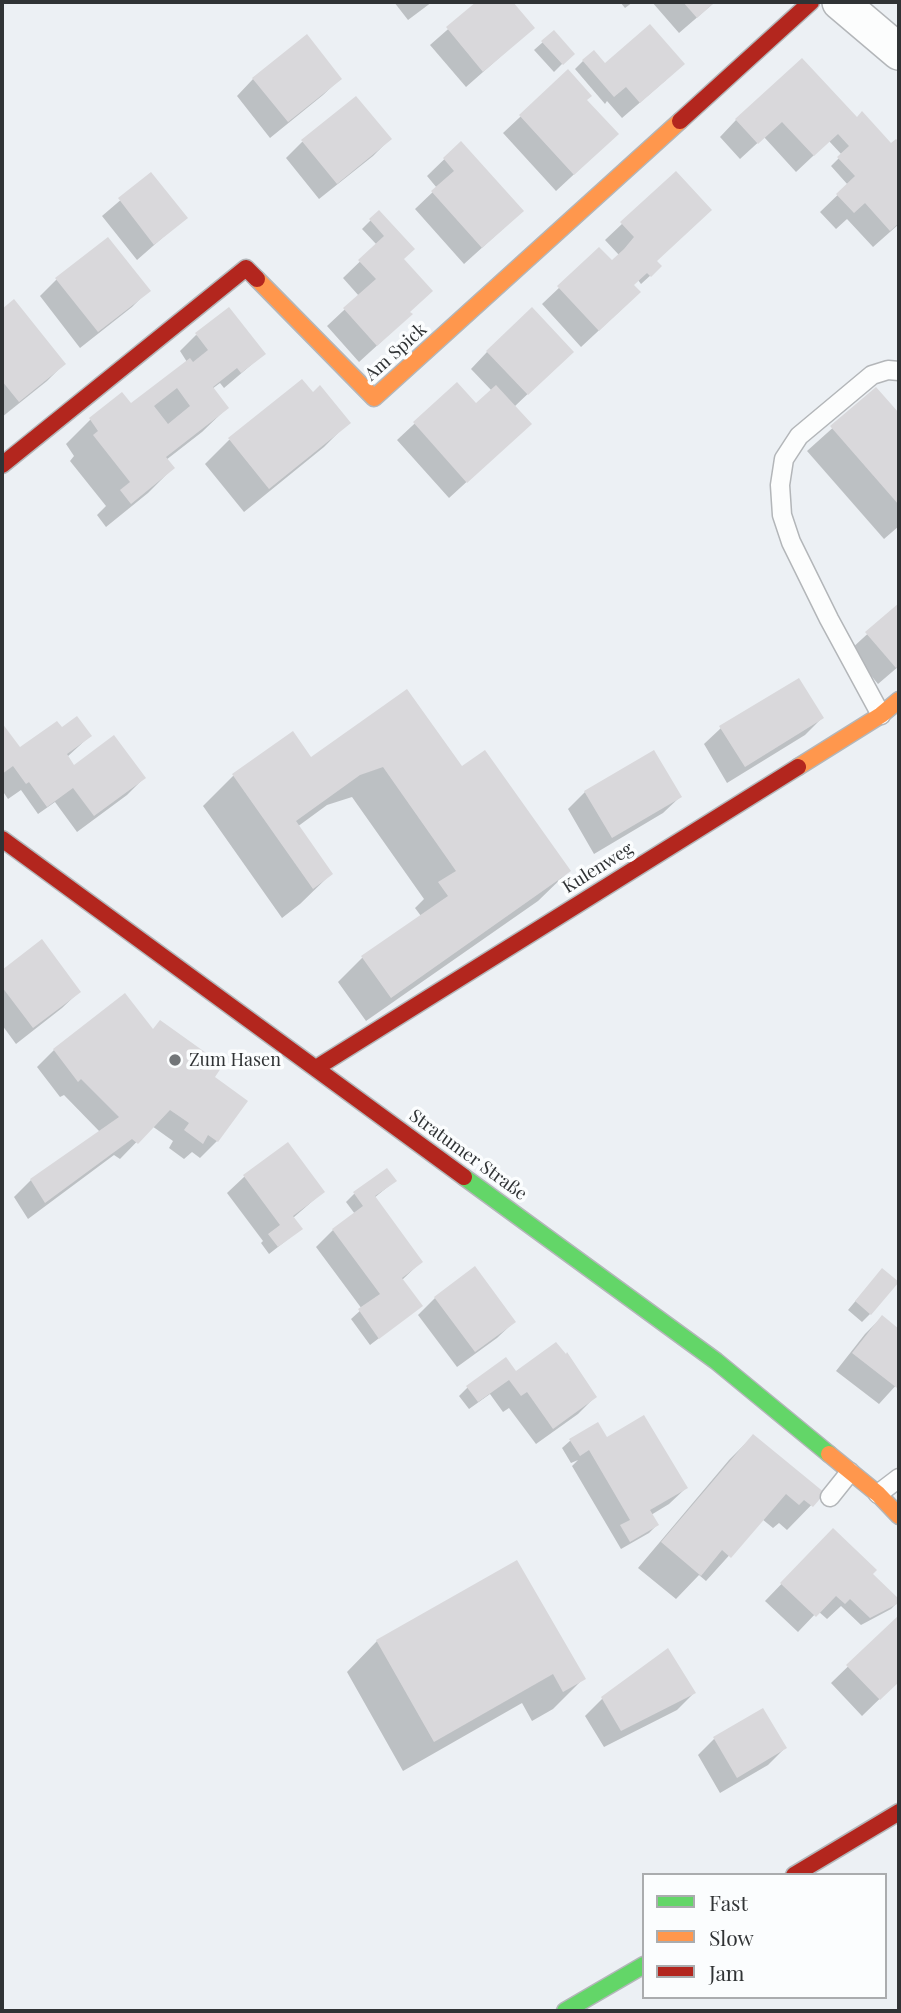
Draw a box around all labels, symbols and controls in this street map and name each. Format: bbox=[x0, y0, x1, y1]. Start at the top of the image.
street label: Am Spick bbox=[361, 319, 431, 385]
street label: Kulenweg bbox=[559, 838, 637, 898]
place label: Zum Hasen bbox=[189, 1049, 281, 1071]
marker: Zum Hasen bbox=[167, 1052, 183, 1068]
street label: Stratumer Straße bbox=[405, 1105, 531, 1205]
legend bbox=[642, 1873, 887, 1999]
text: Fast bbox=[709, 1888, 748, 1916]
text: Slow bbox=[709, 1923, 754, 1951]
text: Jam bbox=[709, 1958, 745, 1986]

